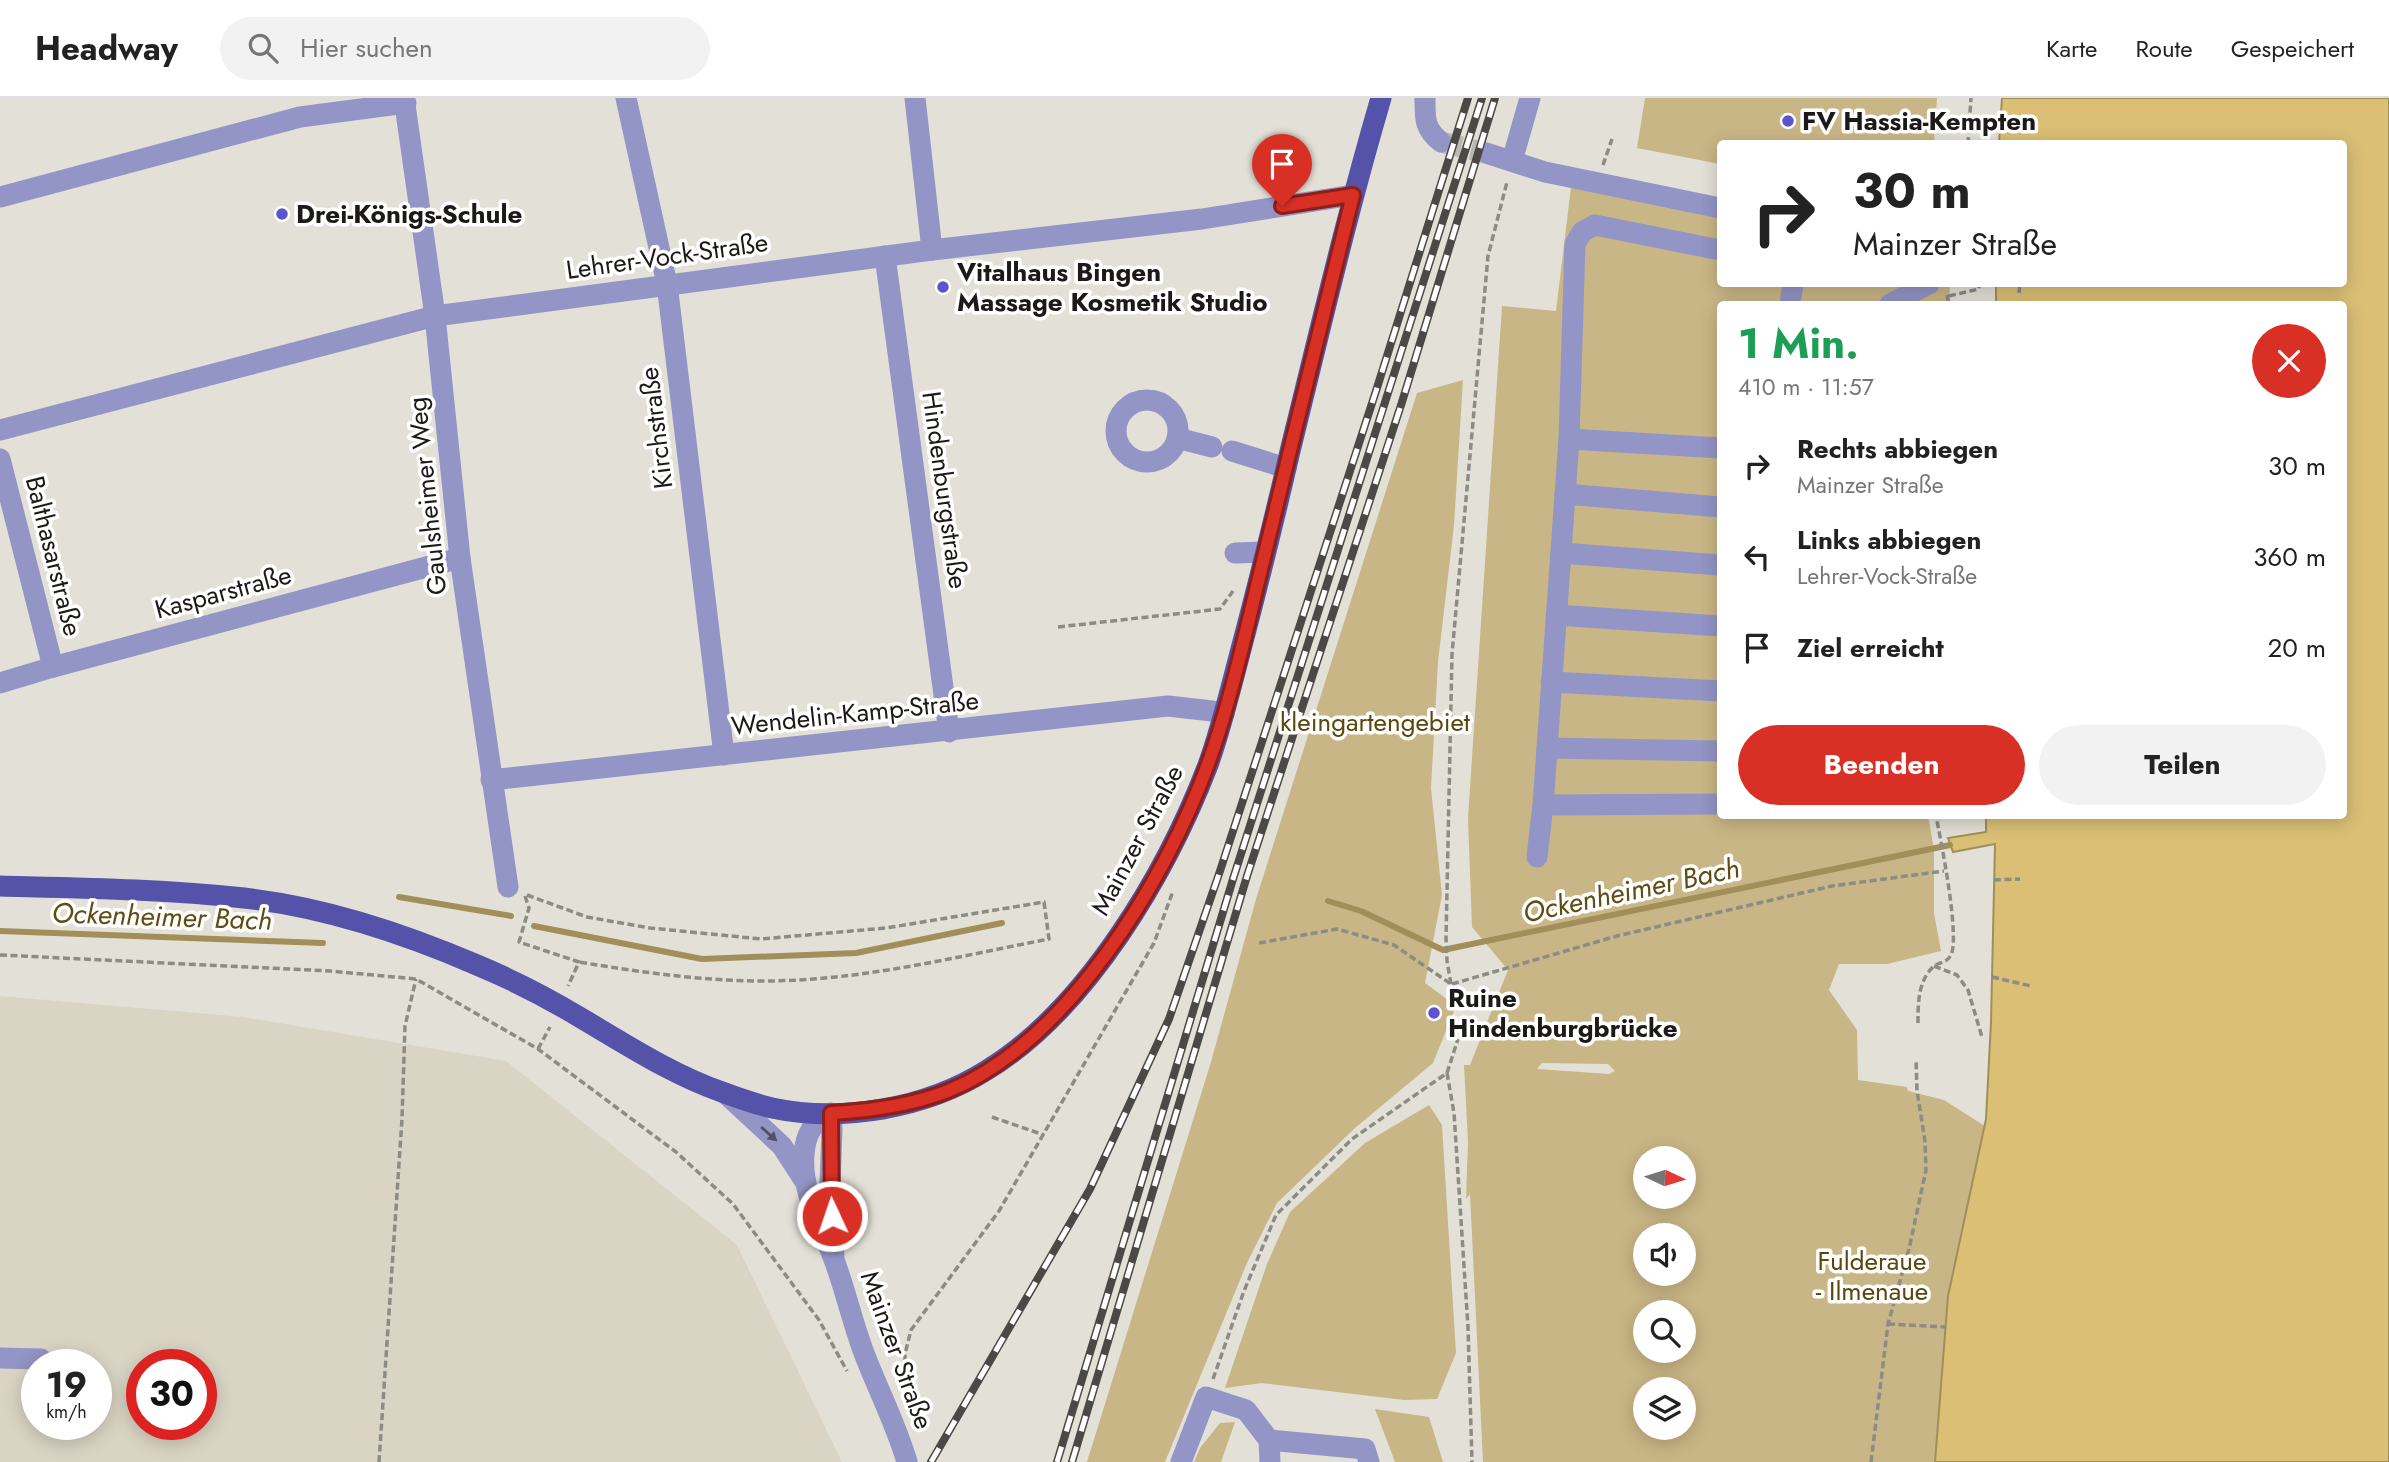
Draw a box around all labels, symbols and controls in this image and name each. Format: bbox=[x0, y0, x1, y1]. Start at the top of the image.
search box bbox=[220, 17, 710, 80]
text: Headway bbox=[35, 25, 178, 72]
icon: search bbox=[244, 29, 282, 67]
text: Hier suchen bbox=[300, 29, 433, 67]
text: Karte bbox=[2046, 31, 2097, 66]
text: Route bbox=[2135, 31, 2193, 66]
text: Gespeichert bbox=[2231, 31, 2354, 66]
place label: FV Hassia-Kempten bbox=[1802, 102, 2036, 140]
marker: FV Hassia-Kempten bbox=[1780, 113, 1796, 129]
pin bbox=[1252, 134, 1312, 206]
icon: arrive bbox=[1263, 145, 1301, 183]
text: 30 m bbox=[1853, 156, 1971, 226]
icon: right bbox=[1738, 168, 1829, 259]
place label: Drei-Königs-Schule bbox=[296, 195, 522, 233]
marker: Drei-Königs-Schule bbox=[274, 206, 290, 222]
text: Mainzer Straße bbox=[1853, 221, 2057, 267]
street label: Lehrer-Vock-Straße bbox=[564, 223, 770, 289]
place label: Vitalhaus Bingen Massage Kosmetik Studio bbox=[956, 253, 1268, 321]
marker: Vitalhaus Bingen Massage Kosmetik Studio bbox=[935, 279, 951, 295]
text: 1 Min. bbox=[1738, 313, 1859, 374]
button: close bbox=[2252, 324, 2326, 398]
street label: Kirchstraße bbox=[630, 365, 682, 491]
text: 410 m · 11:57 bbox=[1738, 370, 1874, 404]
street label: Hindenburgstraße bbox=[912, 389, 978, 591]
street label: Gaulsheimer Weg bbox=[398, 395, 456, 597]
text: Rechts abbiegen bbox=[1797, 430, 1998, 468]
icon: right bbox=[1738, 447, 1776, 485]
text: 30 m bbox=[2268, 447, 2326, 485]
text: Mainzer Straße bbox=[1797, 468, 1944, 502]
street label: Balthasarstraße bbox=[16, 472, 92, 640]
text: Links abbiegen bbox=[1797, 521, 1981, 559]
icon: left bbox=[1738, 538, 1776, 576]
text: 360 m bbox=[2253, 538, 2326, 576]
street label: Kasparstraße bbox=[150, 556, 296, 628]
text: Lehrer-Vock-Straße bbox=[1797, 559, 1977, 593]
icon: arrive bbox=[1738, 629, 1776, 667]
text: Ziel erreicht bbox=[1797, 629, 1944, 667]
text: 20 m bbox=[2268, 629, 2326, 667]
street label: Wendelin-Kamp-Straße bbox=[729, 681, 981, 745]
park label: kleingartengebiet bbox=[1280, 703, 1471, 741]
button: Beenden bbox=[1738, 725, 2025, 805]
button: Teilen bbox=[2039, 725, 2326, 805]
street label: Mainzer Straße bbox=[1081, 758, 1193, 922]
water label: Ockenheimer Bach bbox=[1519, 848, 1743, 933]
water label: Ockenheimer Bach bbox=[51, 892, 273, 941]
place label: Ruine Hindenburgbrücke bbox=[1448, 979, 1678, 1047]
marker: Ruine Hindenburgbrücke bbox=[1426, 1005, 1442, 1021]
one-way arrow bbox=[760, 1126, 777, 1142]
north arrow bbox=[1633, 1146, 1696, 1209]
map controls bbox=[1633, 1146, 1696, 1440]
position arrow bbox=[795, 1179, 869, 1253]
button: sound bbox=[1633, 1223, 1696, 1286]
park label: Fulderaue - Ilmenaue bbox=[1816, 1242, 1928, 1310]
street label: Mainzer Straße bbox=[851, 1266, 943, 1434]
button: search bbox=[1633, 1300, 1696, 1363]
speed limit sign: 30 bbox=[126, 1349, 217, 1440]
text: 19 bbox=[46, 1360, 87, 1410]
button: layers bbox=[1633, 1377, 1696, 1440]
text: km/h bbox=[46, 1399, 87, 1425]

